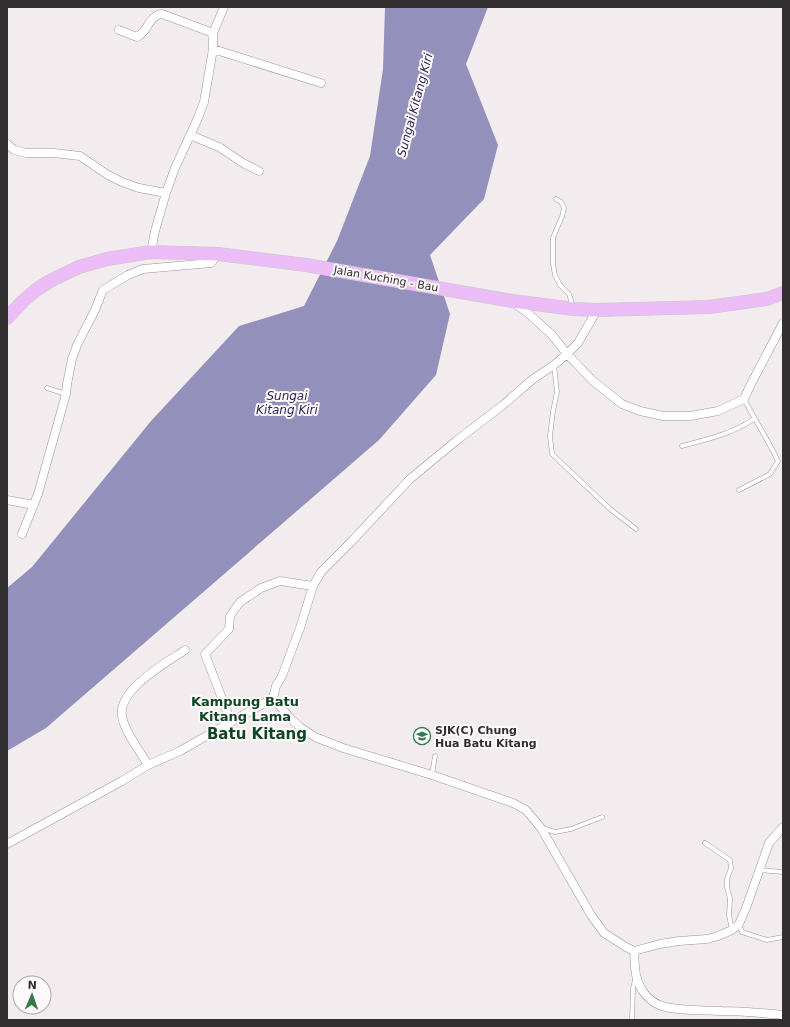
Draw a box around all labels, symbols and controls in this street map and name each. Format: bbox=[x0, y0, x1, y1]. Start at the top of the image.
water label: Sungai Kitang Kiri bbox=[394, 51, 436, 158]
street label: Jalan Kuching - Bau bbox=[332, 263, 439, 295]
water label: Sungai Kitang Kiri bbox=[256, 389, 319, 417]
district label: Kampung Batu Kitang Lama bbox=[191, 694, 299, 724]
place label: SJK(C) Chung Hua Batu Kitang bbox=[435, 724, 537, 750]
district label: Batu Kitang bbox=[207, 725, 307, 743]
school or university icon: SJK(C) Chung Hua Batu Kitang bbox=[412, 726, 432, 746]
north arrow bbox=[12, 975, 52, 1015]
text: N bbox=[27, 979, 37, 992]

